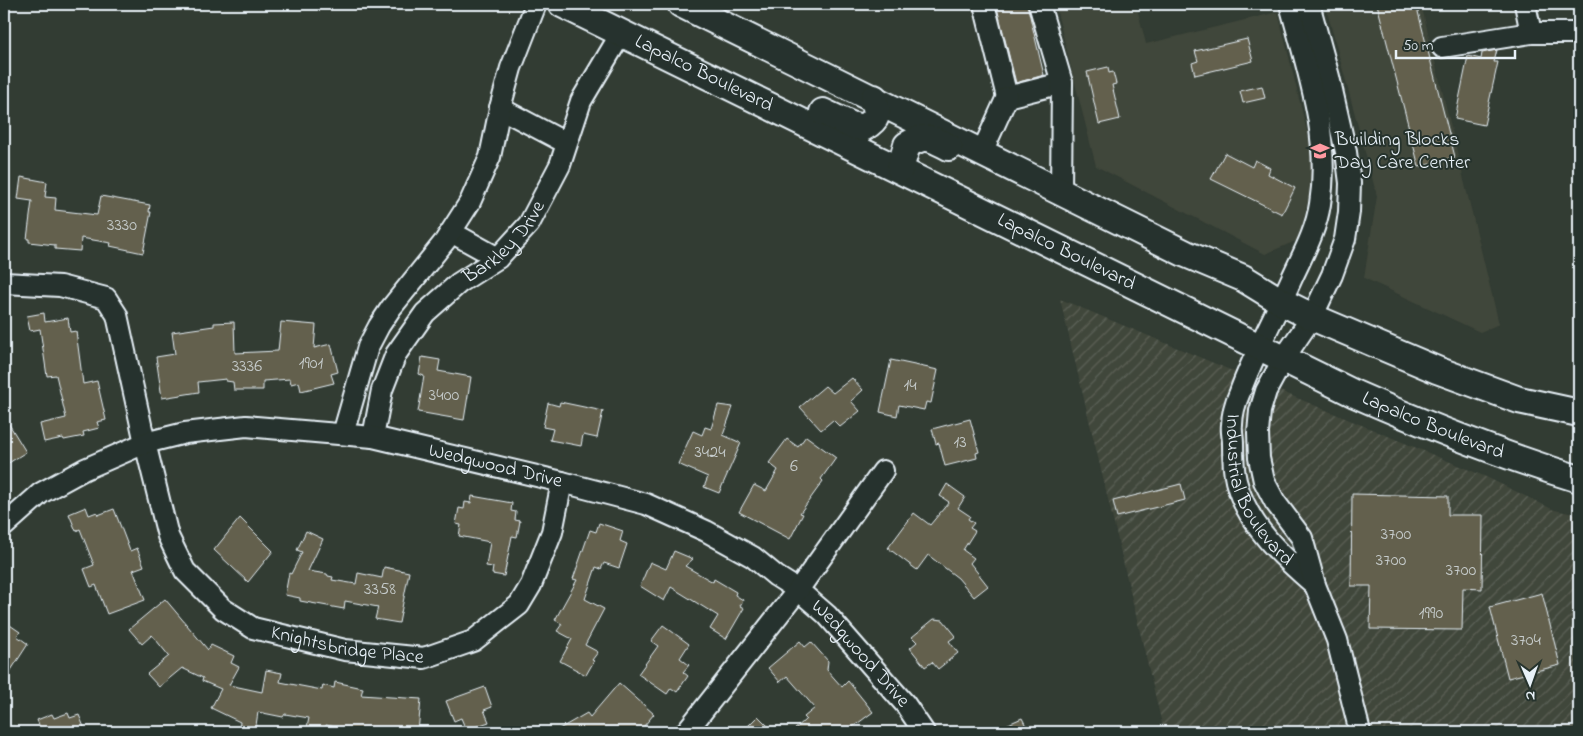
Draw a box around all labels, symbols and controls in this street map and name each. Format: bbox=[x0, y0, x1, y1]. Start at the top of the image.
street label: Lapalco Boulevard bbox=[630, 27, 778, 120]
scale bar bbox=[1396, 28, 1514, 60]
text: 50 m bbox=[1403, 35, 1434, 57]
place label: Building Blocks Day Care Center bbox=[1334, 126, 1471, 178]
school or university icon: Building Blocks Day Care Center bbox=[1309, 140, 1331, 162]
street label: Barkley Drive bbox=[456, 196, 553, 292]
street label: Lapalco Boulevard bbox=[992, 206, 1141, 298]
house number: 3330 bbox=[107, 213, 137, 239]
house number: 1901 bbox=[299, 351, 324, 377]
house number: 3336 bbox=[232, 354, 262, 380]
house number: 14 bbox=[903, 373, 917, 399]
house number: 3400 bbox=[429, 383, 459, 409]
street label: Lapalco Boulevard bbox=[1357, 384, 1508, 467]
street label: Industrial Boulevard bbox=[1217, 412, 1300, 573]
house number: 13 bbox=[953, 430, 967, 456]
street label: Wedgwood Drive bbox=[426, 436, 565, 496]
house number: 3424 bbox=[694, 440, 726, 466]
house number: 6 bbox=[790, 454, 798, 480]
house number: 3700 bbox=[1381, 522, 1411, 548]
house number: 3700 bbox=[1376, 548, 1406, 574]
house number: 3700 bbox=[1446, 558, 1476, 584]
house number: 3358 bbox=[364, 577, 396, 603]
street label: Wedgwood Drive bbox=[804, 593, 917, 714]
house number: 1990 bbox=[1419, 601, 1443, 627]
street label: Knightsbridge Place bbox=[268, 618, 425, 672]
house number: 3704 bbox=[1511, 628, 1542, 654]
north arrow bbox=[1506, 658, 1556, 708]
text: N bbox=[1525, 685, 1535, 706]

